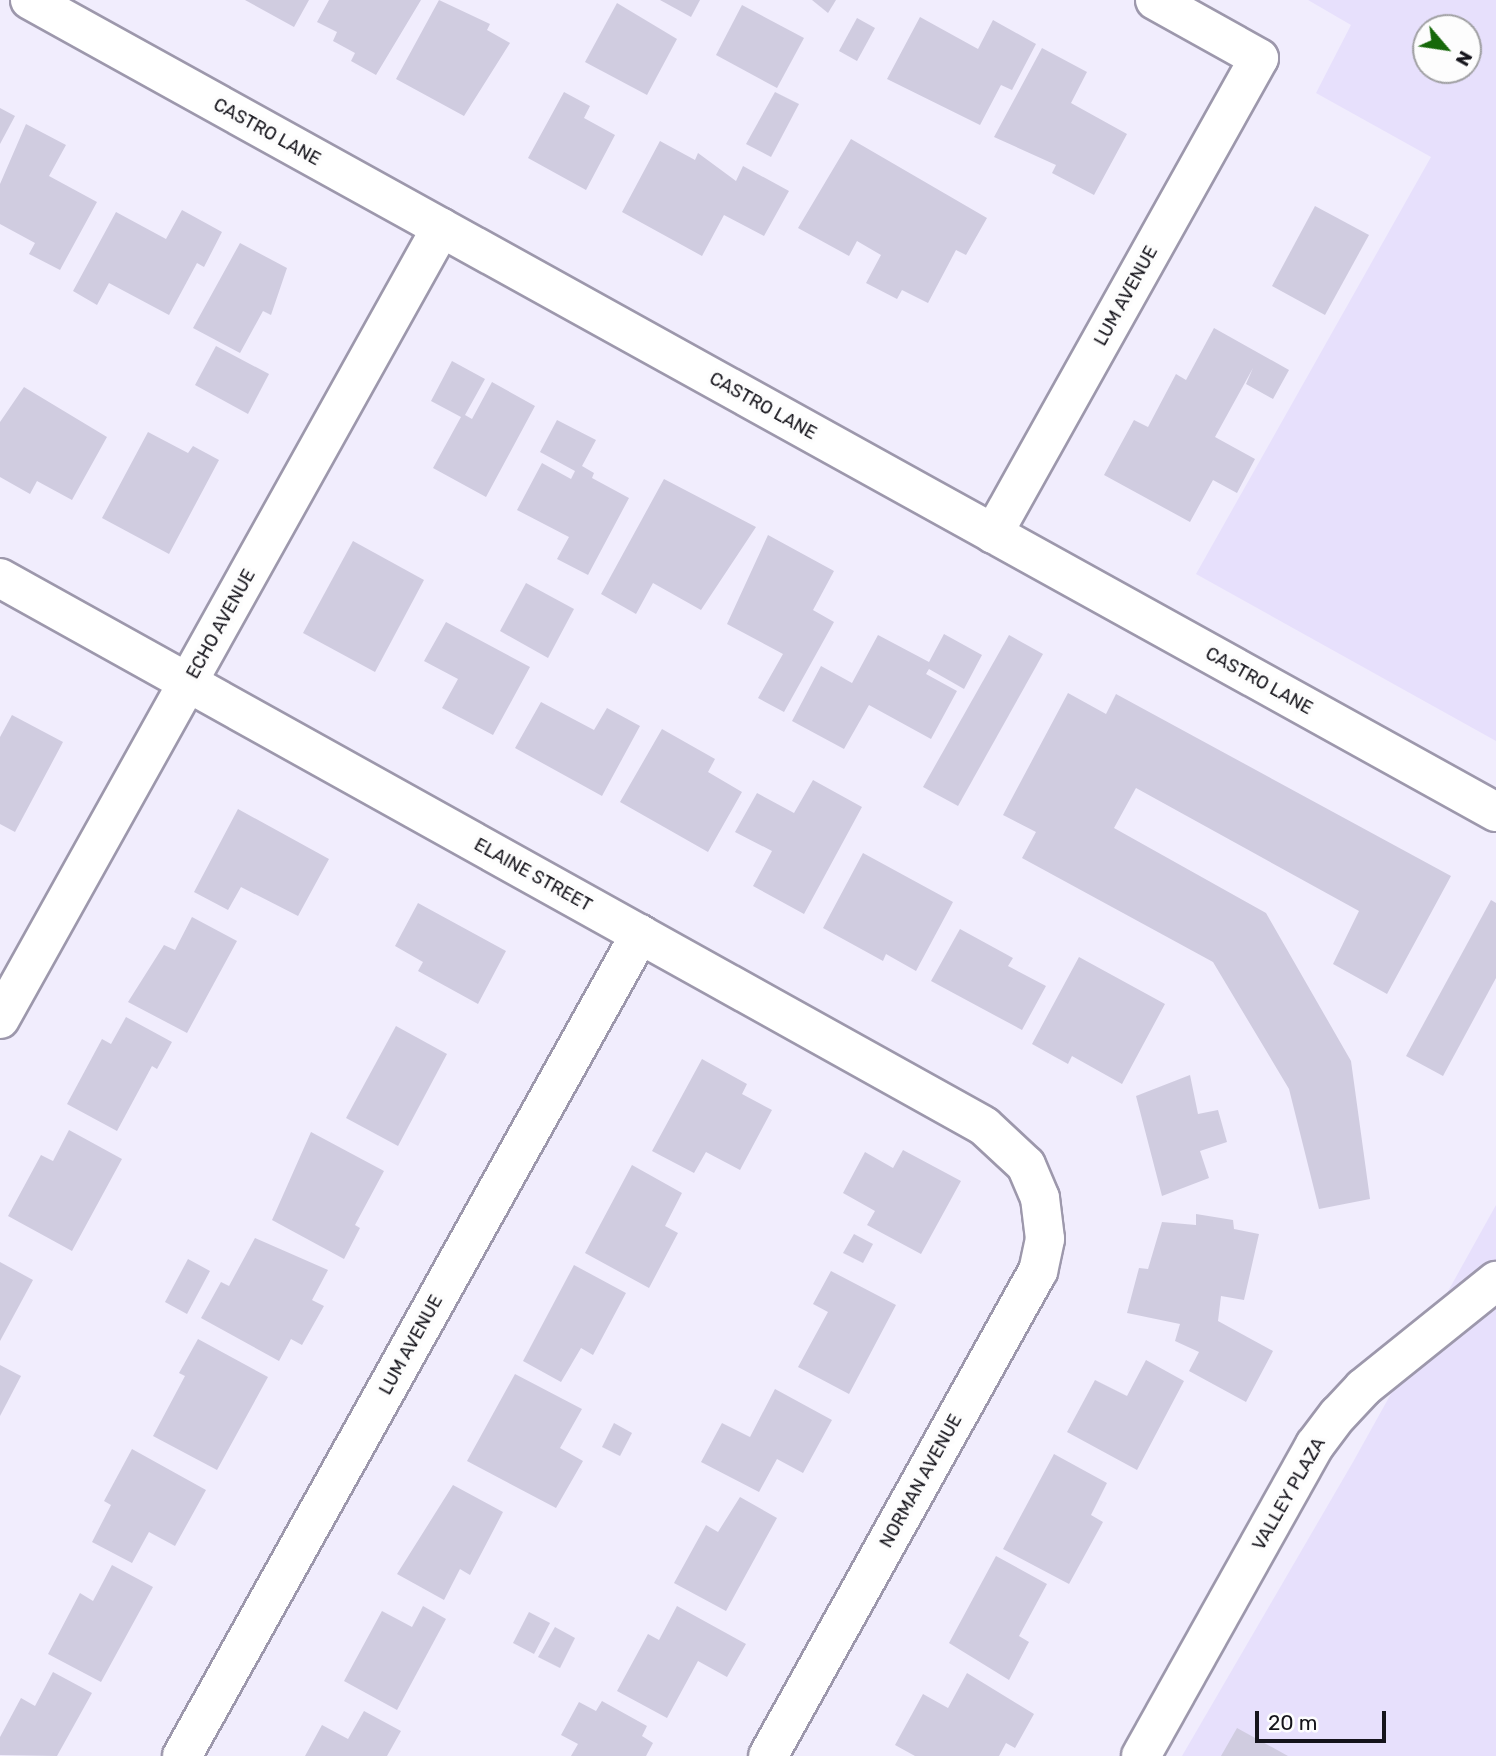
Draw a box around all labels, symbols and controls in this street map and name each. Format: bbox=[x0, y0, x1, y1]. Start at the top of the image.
north arrow bbox=[1412, 14, 1482, 84]
text: N bbox=[1451, 47, 1477, 70]
street label: CASTRO LANE bbox=[210, 94, 324, 170]
street label: LUM AVENUE bbox=[1090, 242, 1162, 350]
street label: CASTRO LANE bbox=[706, 368, 820, 444]
street label: ECHO AVENUE bbox=[182, 565, 260, 683]
street label: CASTRO LANE bbox=[1202, 643, 1316, 719]
street label: ELAINE STREET bbox=[470, 834, 596, 916]
street label: LUM AVENUE bbox=[375, 1291, 447, 1399]
street label: NORMAN AVENUE bbox=[875, 1410, 967, 1552]
street label: VALLEY PLAZA bbox=[1248, 1434, 1330, 1554]
scale bar bbox=[1258, 1696, 1389, 1740]
text: 20 m bbox=[1268, 1710, 1317, 1735]

